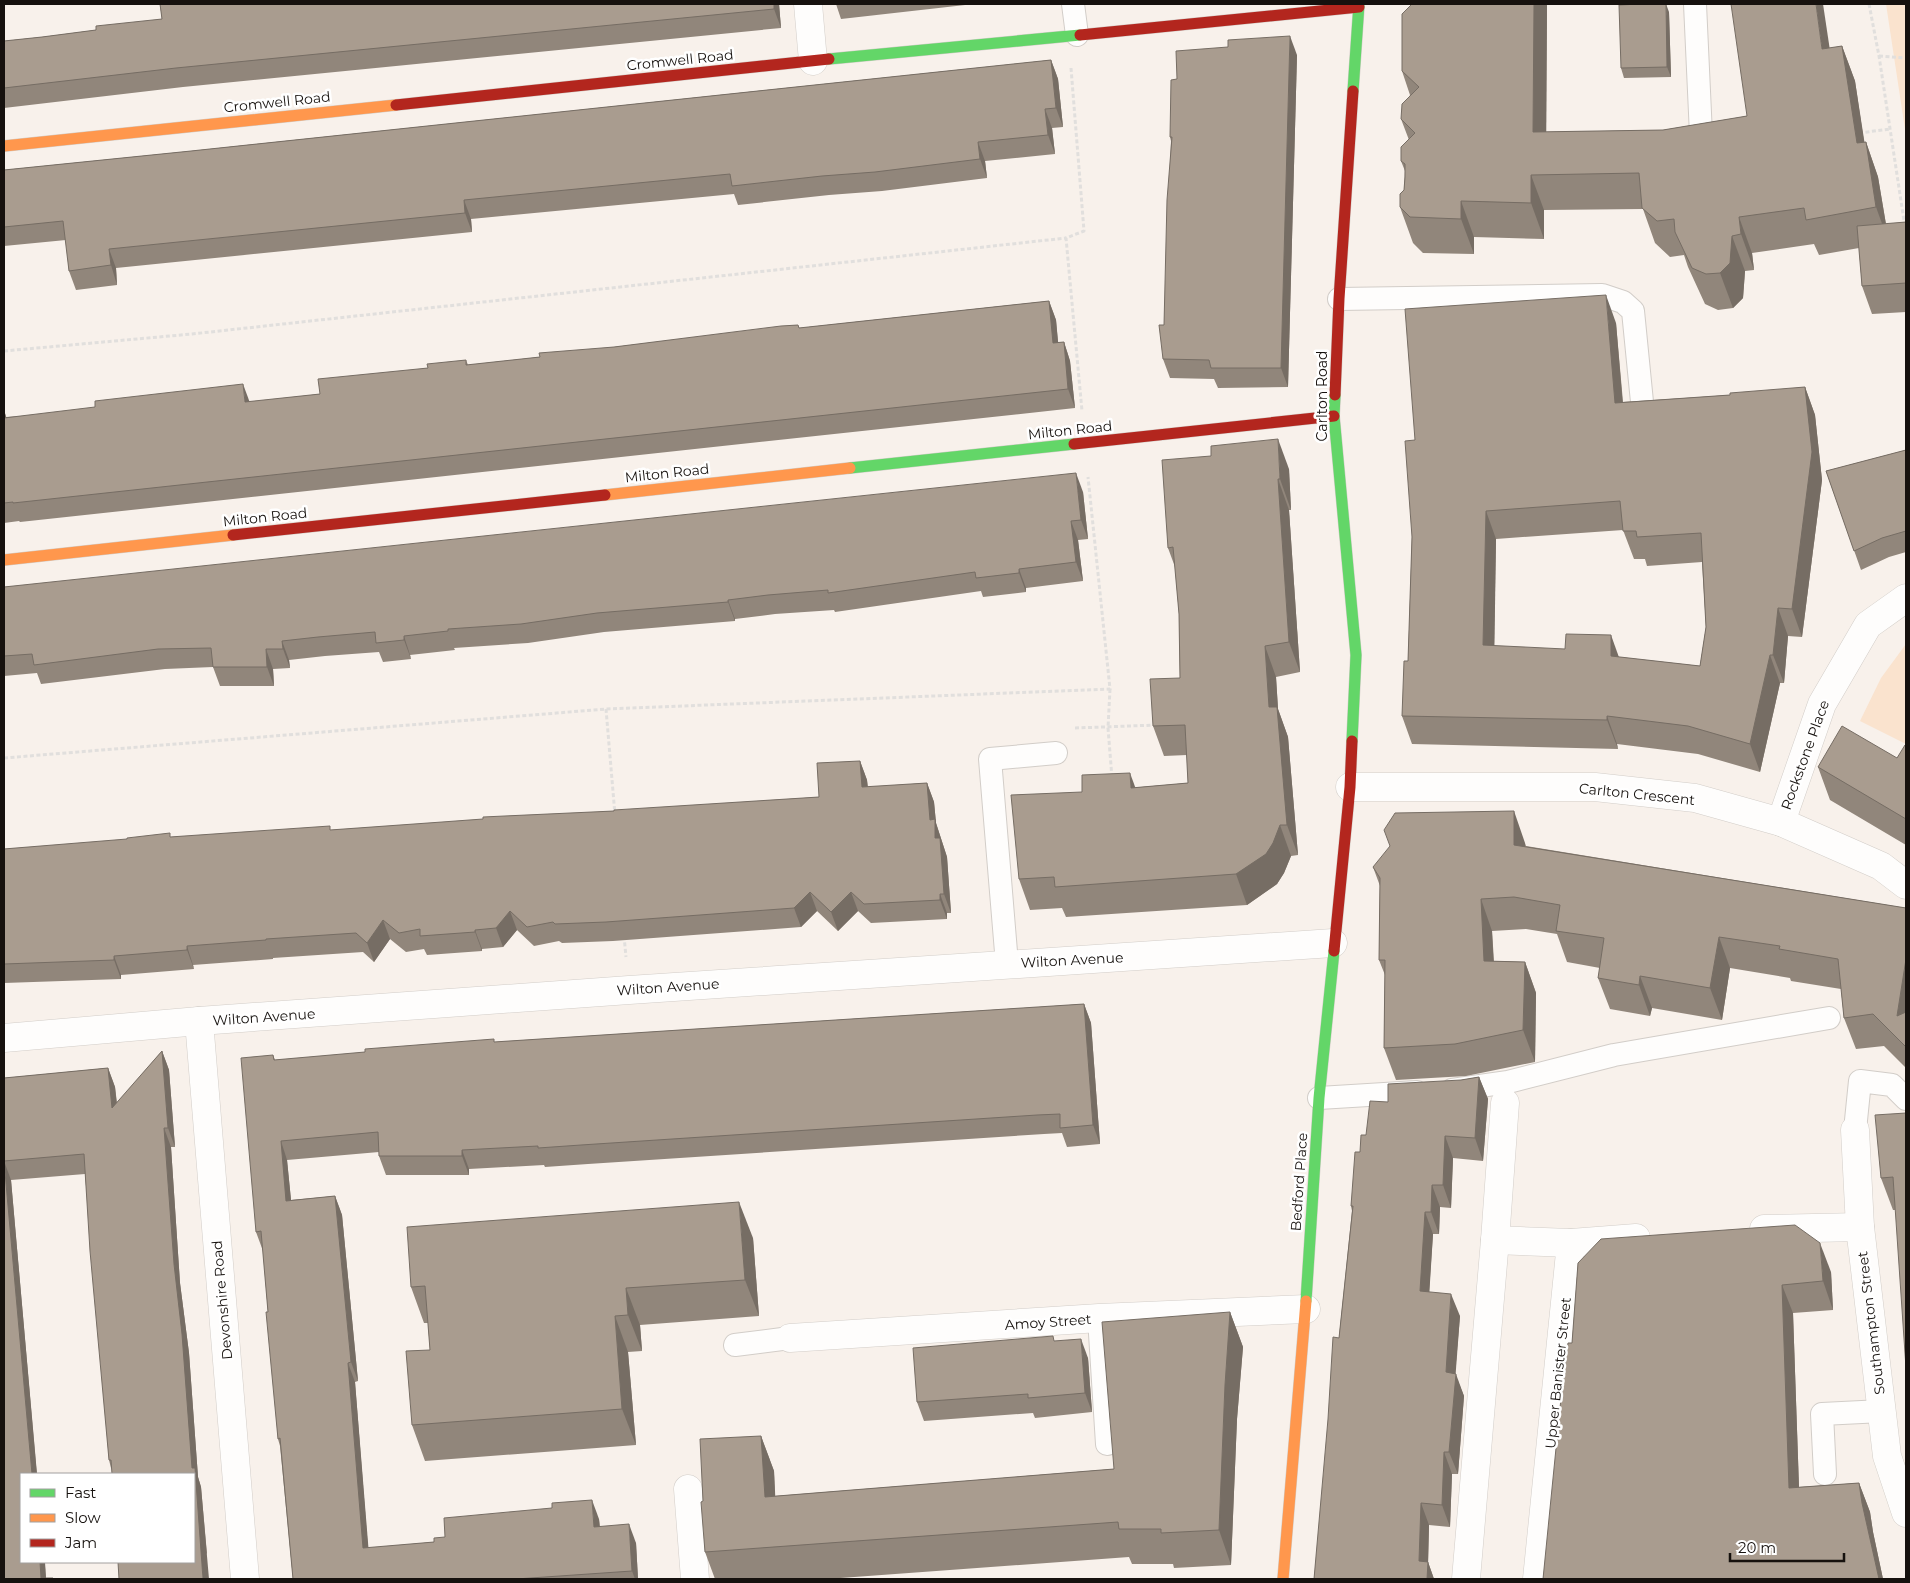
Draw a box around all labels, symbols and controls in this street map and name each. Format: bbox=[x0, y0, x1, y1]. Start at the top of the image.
street label: Cromwell Road bbox=[626, 45, 734, 75]
street label: Cromwell Road bbox=[223, 87, 331, 117]
street label: Carlton Road bbox=[1313, 350, 1331, 442]
street label: Milton Road bbox=[1027, 417, 1113, 443]
street label: Milton Road bbox=[624, 460, 710, 486]
street label: Milton Road bbox=[222, 504, 308, 530]
street label: Rockstone Place bbox=[1777, 698, 1833, 812]
street label: Carlton Crescent bbox=[1578, 779, 1696, 809]
street label: Wilton Avenue bbox=[1020, 948, 1124, 972]
street label: Wilton Avenue bbox=[616, 974, 720, 1000]
street label: Wilton Avenue bbox=[212, 1004, 316, 1030]
street label: Bedford Place bbox=[1287, 1132, 1311, 1232]
street label: Devonshire Road bbox=[208, 1240, 236, 1360]
street label: Southampton Street bbox=[1853, 1250, 1889, 1396]
street label: Upper Banister Street bbox=[1541, 1296, 1575, 1450]
street label: Amoy Street bbox=[1004, 1310, 1092, 1334]
legend bbox=[20, 1473, 195, 1563]
text: Fast bbox=[65, 1483, 96, 1502]
text: Slow bbox=[65, 1508, 101, 1527]
scale bar bbox=[1730, 1530, 1844, 1562]
text: Jam bbox=[64, 1533, 97, 1552]
text: 20 m bbox=[1738, 1538, 1776, 1557]

